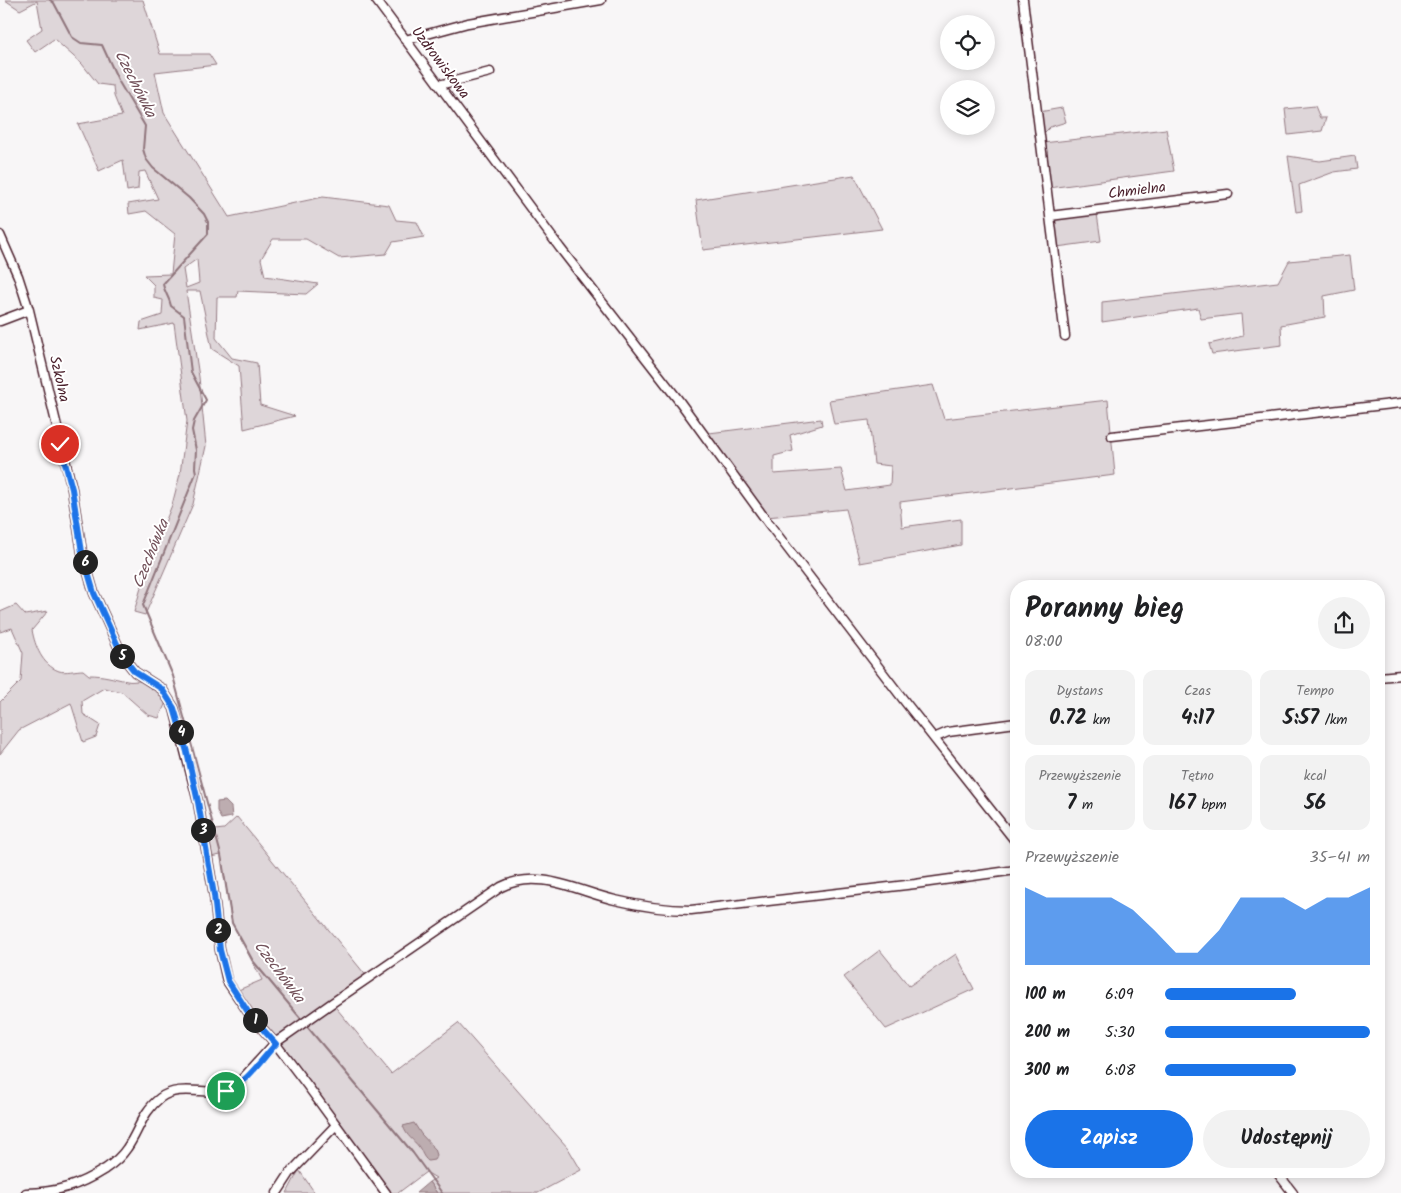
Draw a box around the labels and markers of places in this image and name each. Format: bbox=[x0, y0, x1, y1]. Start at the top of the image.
pin bbox=[39, 423, 81, 465]
pin: 6 bbox=[72, 550, 98, 574]
pin: 5 bbox=[110, 644, 134, 668]
pin: 4 bbox=[168, 720, 194, 744]
pin: 3 bbox=[190, 818, 216, 842]
pin: 2 bbox=[206, 918, 230, 942]
pin: 1 bbox=[242, 1008, 268, 1032]
pin bbox=[205, 1070, 247, 1112]

